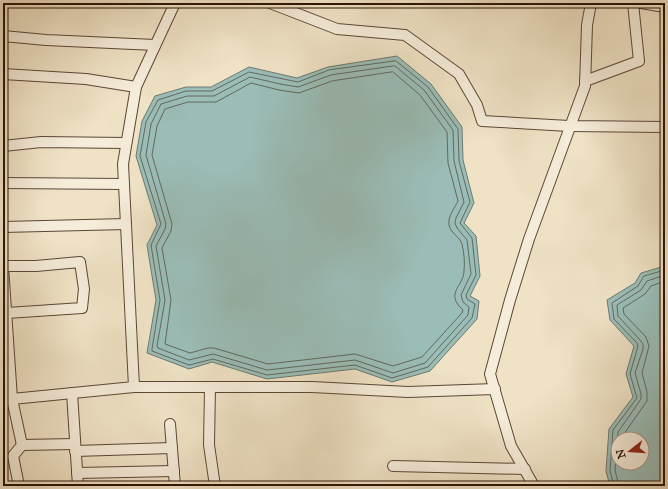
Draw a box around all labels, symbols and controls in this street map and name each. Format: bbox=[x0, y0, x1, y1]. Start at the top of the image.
north arrow bbox=[610, 431, 650, 471]
text: N bbox=[613, 447, 628, 460]

